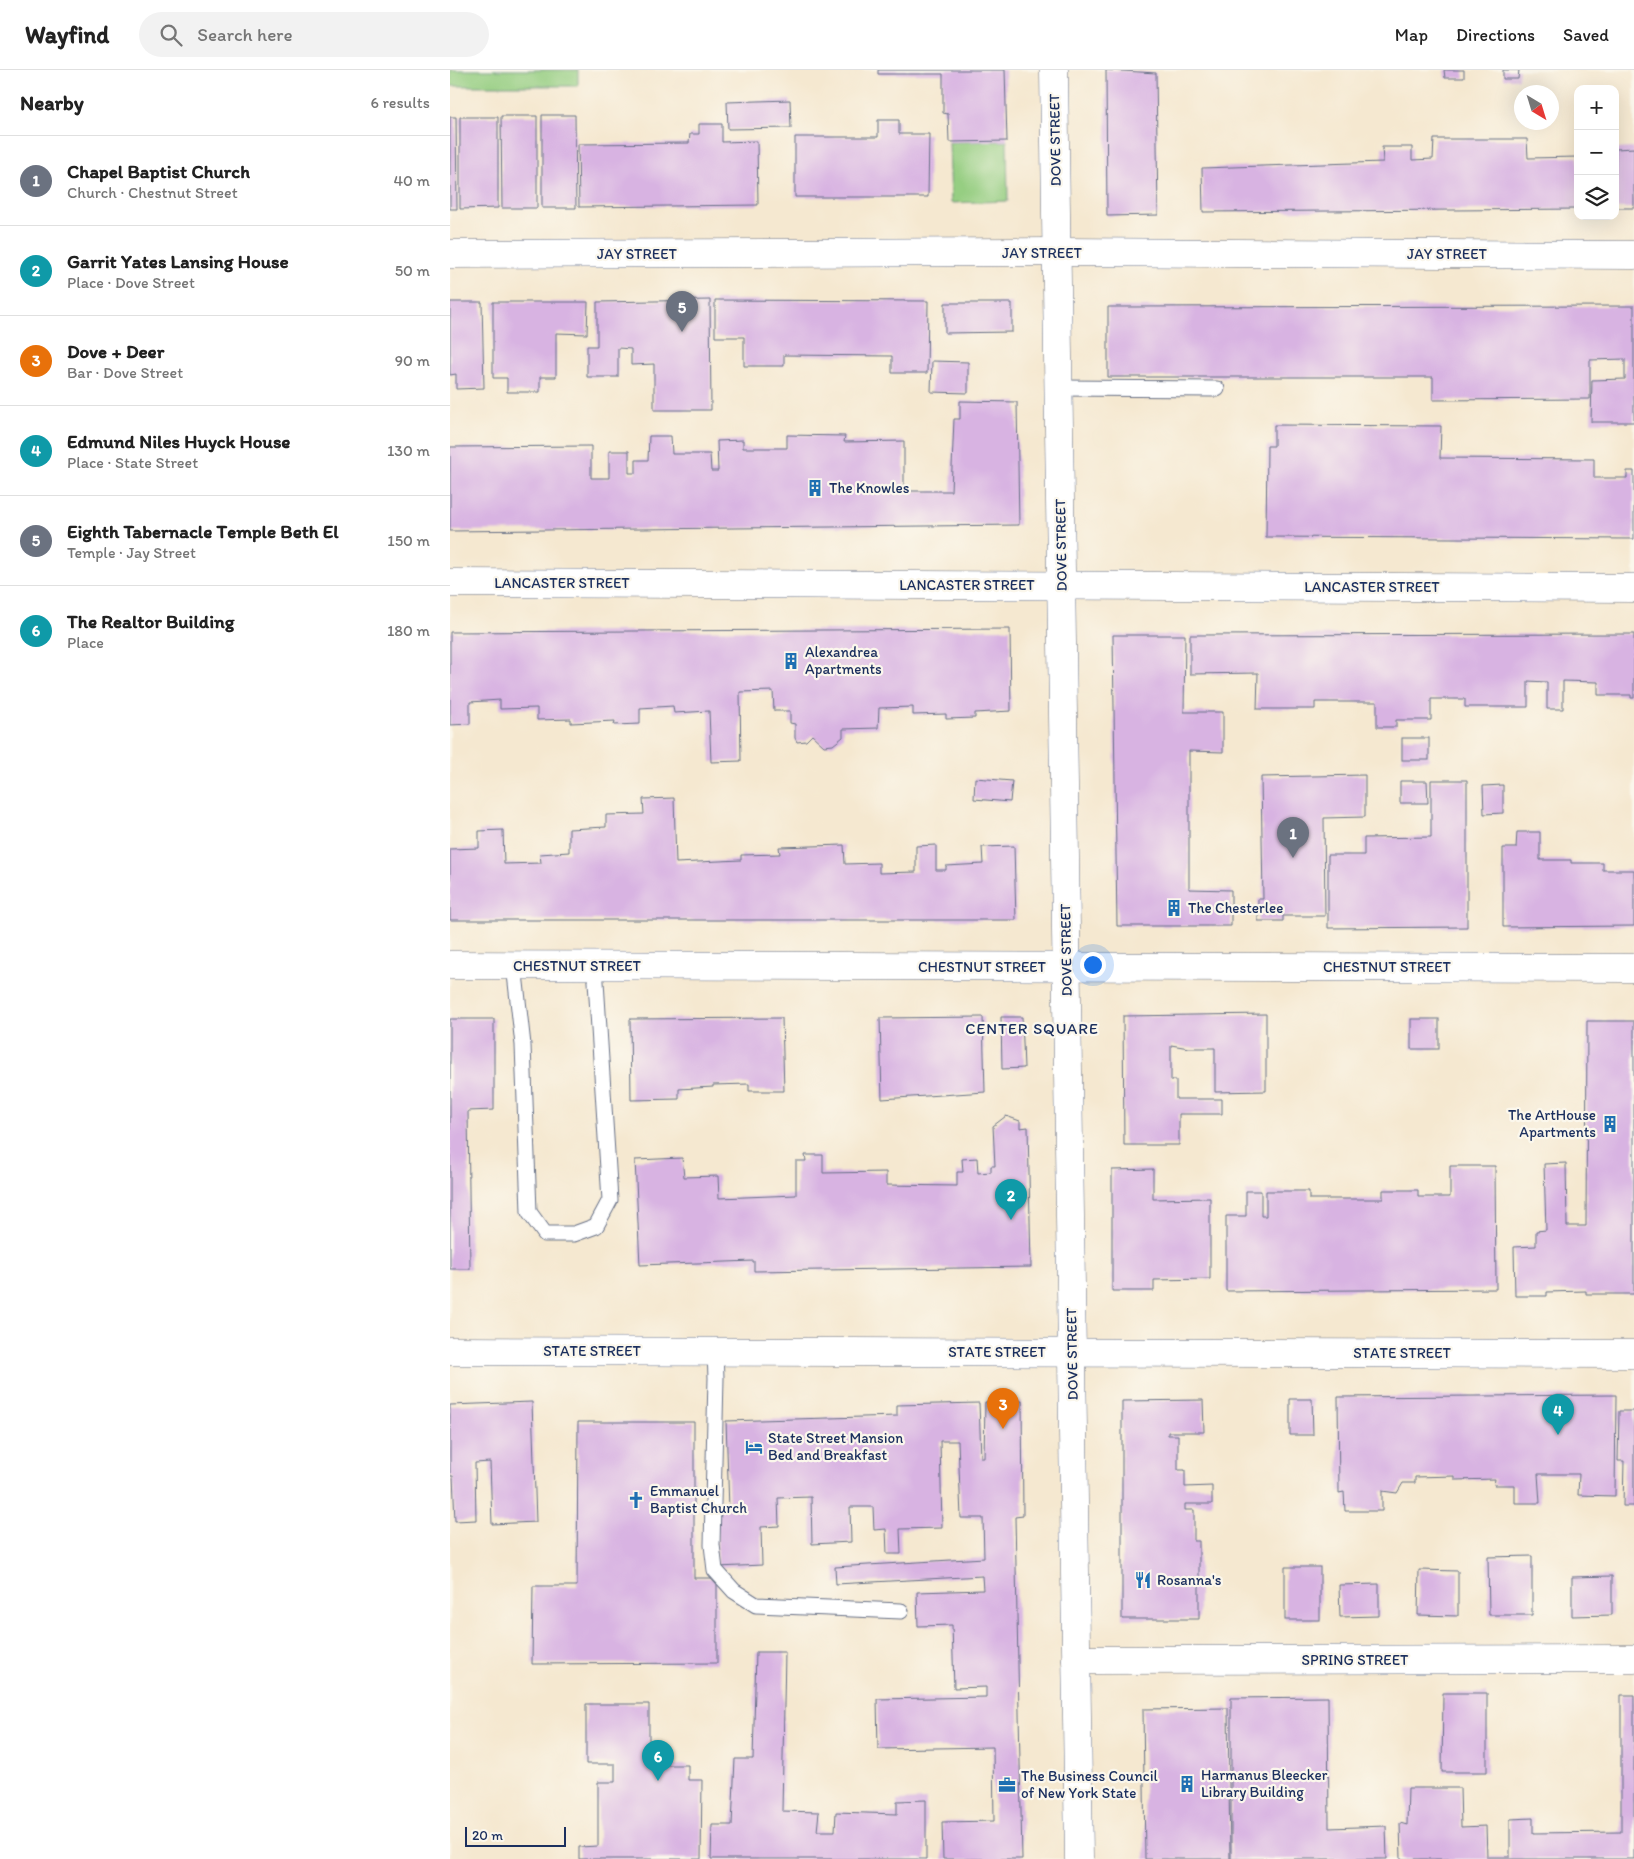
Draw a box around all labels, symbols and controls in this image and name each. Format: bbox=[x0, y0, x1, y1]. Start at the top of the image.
search box bbox=[139, 12, 489, 57]
text: Wayfind bbox=[25, 20, 109, 49]
icon: search bbox=[157, 21, 185, 49]
text: Search here bbox=[197, 23, 293, 46]
text: Map bbox=[1395, 24, 1428, 46]
text: Directions bbox=[1456, 24, 1535, 46]
text: Saved bbox=[1563, 24, 1609, 46]
north arrow bbox=[1514, 85, 1559, 130]
map controls bbox=[1574, 85, 1619, 220]
button: + bbox=[1574, 85, 1619, 130]
text: Nearby bbox=[20, 90, 84, 115]
text: 6 results bbox=[370, 93, 430, 112]
street label: DOVE STREET bbox=[1045, 93, 1065, 186]
button: − bbox=[1574, 130, 1619, 175]
text: Chapel Baptist Church bbox=[67, 160, 250, 183]
text: 1 bbox=[32, 171, 40, 190]
text: 40 m bbox=[393, 171, 430, 190]
button: layers bbox=[1574, 175, 1619, 220]
text: Church · Chestnut Street bbox=[67, 183, 238, 202]
street label: JAY STREET bbox=[1002, 244, 1083, 262]
street label: JAY STREET bbox=[597, 245, 678, 263]
street label: JAY STREET bbox=[1407, 245, 1488, 263]
text: Garrit Yates Lansing House bbox=[67, 250, 289, 273]
text: 2 bbox=[32, 261, 40, 280]
text: 50 m bbox=[395, 261, 430, 280]
text: Place · Dove Street bbox=[67, 273, 195, 292]
pin: 5 bbox=[666, 291, 698, 332]
text: Dove + Deer bbox=[67, 340, 164, 363]
text: 3 bbox=[32, 351, 40, 370]
text: 90 m bbox=[395, 351, 430, 370]
text: Bar · Dove Street bbox=[67, 363, 183, 382]
text: Edmund Niles Huyck House bbox=[67, 430, 290, 453]
text: 4 bbox=[31, 441, 41, 460]
text: 130 m bbox=[387, 441, 430, 460]
text: Place · State Street bbox=[67, 453, 198, 472]
building icon: The Knowles bbox=[805, 478, 825, 498]
place label: The Knowles bbox=[829, 479, 910, 497]
street label: DOVE STREET bbox=[1051, 498, 1071, 591]
text: Eighth Tabernacle Temple Beth El bbox=[67, 520, 339, 543]
text: 5 bbox=[32, 531, 40, 550]
text: 150 m bbox=[387, 531, 430, 550]
text: Temple · Jay Street bbox=[67, 543, 196, 562]
street label: LANCASTER STREET bbox=[494, 574, 630, 592]
street label: LANCASTER STREET bbox=[899, 576, 1035, 594]
street label: LANCASTER STREET bbox=[1304, 578, 1440, 596]
text: The Realtor Building bbox=[67, 610, 234, 633]
text: 6 bbox=[32, 621, 40, 640]
text: 180 m bbox=[387, 621, 430, 640]
text: Place bbox=[67, 633, 104, 652]
place label: Alexandrea Apartments bbox=[805, 643, 882, 678]
building icon: Alexandrea Apartments bbox=[781, 651, 801, 671]
pin: 1 bbox=[1277, 817, 1309, 858]
building icon: The Chesterlee bbox=[1164, 898, 1184, 918]
place label: The Chesterlee bbox=[1188, 899, 1283, 917]
street label: DOVE STREET bbox=[1056, 903, 1076, 996]
your location bbox=[1080, 952, 1106, 978]
street label: CHESTNUT STREET bbox=[513, 957, 642, 975]
street label: CHESTNUT STREET bbox=[918, 958, 1047, 976]
street label: CHESTNUT STREET bbox=[1323, 958, 1452, 976]
district label: CENTER SQUARE bbox=[965, 1019, 1099, 1038]
place label: The ArtHouse Apartments bbox=[1508, 1106, 1596, 1141]
building icon: The ArtHouse Apartments bbox=[1600, 1114, 1620, 1134]
pin: 2 bbox=[995, 1179, 1027, 1220]
street label: DOVE STREET bbox=[1062, 1307, 1082, 1400]
street label: STATE STREET bbox=[543, 1342, 641, 1360]
street label: STATE STREET bbox=[948, 1343, 1046, 1361]
street label: STATE STREET bbox=[1353, 1344, 1451, 1362]
pin: 3 bbox=[987, 1388, 1019, 1429]
pin: 4 bbox=[1542, 1394, 1574, 1435]
place label: State Street Mansion Bed and Breakfast bbox=[768, 1429, 903, 1464]
hotel icon: State Street Mansion Bed and Breakfast bbox=[744, 1437, 764, 1457]
place label: Emmanuel Baptist Church bbox=[650, 1482, 747, 1517]
church icon: Emmanuel Baptist Church bbox=[626, 1490, 646, 1510]
restaurant icon: Rosanna's bbox=[1133, 1570, 1153, 1590]
place label: Rosanna's bbox=[1157, 1571, 1222, 1589]
street label: SPRING STREET bbox=[1302, 1651, 1409, 1669]
pin: 6 bbox=[642, 1740, 674, 1781]
place label: Harmanus Bleecker Library Building bbox=[1201, 1766, 1328, 1801]
place label: The Business Council of New York State bbox=[1021, 1767, 1159, 1802]
building icon: Harmanus Bleecker Library Building bbox=[1177, 1774, 1197, 1794]
office icon: The Business Council of New York State bbox=[997, 1775, 1017, 1795]
scale bar bbox=[465, 1824, 566, 1847]
text: 20 m bbox=[472, 1827, 503, 1844]

